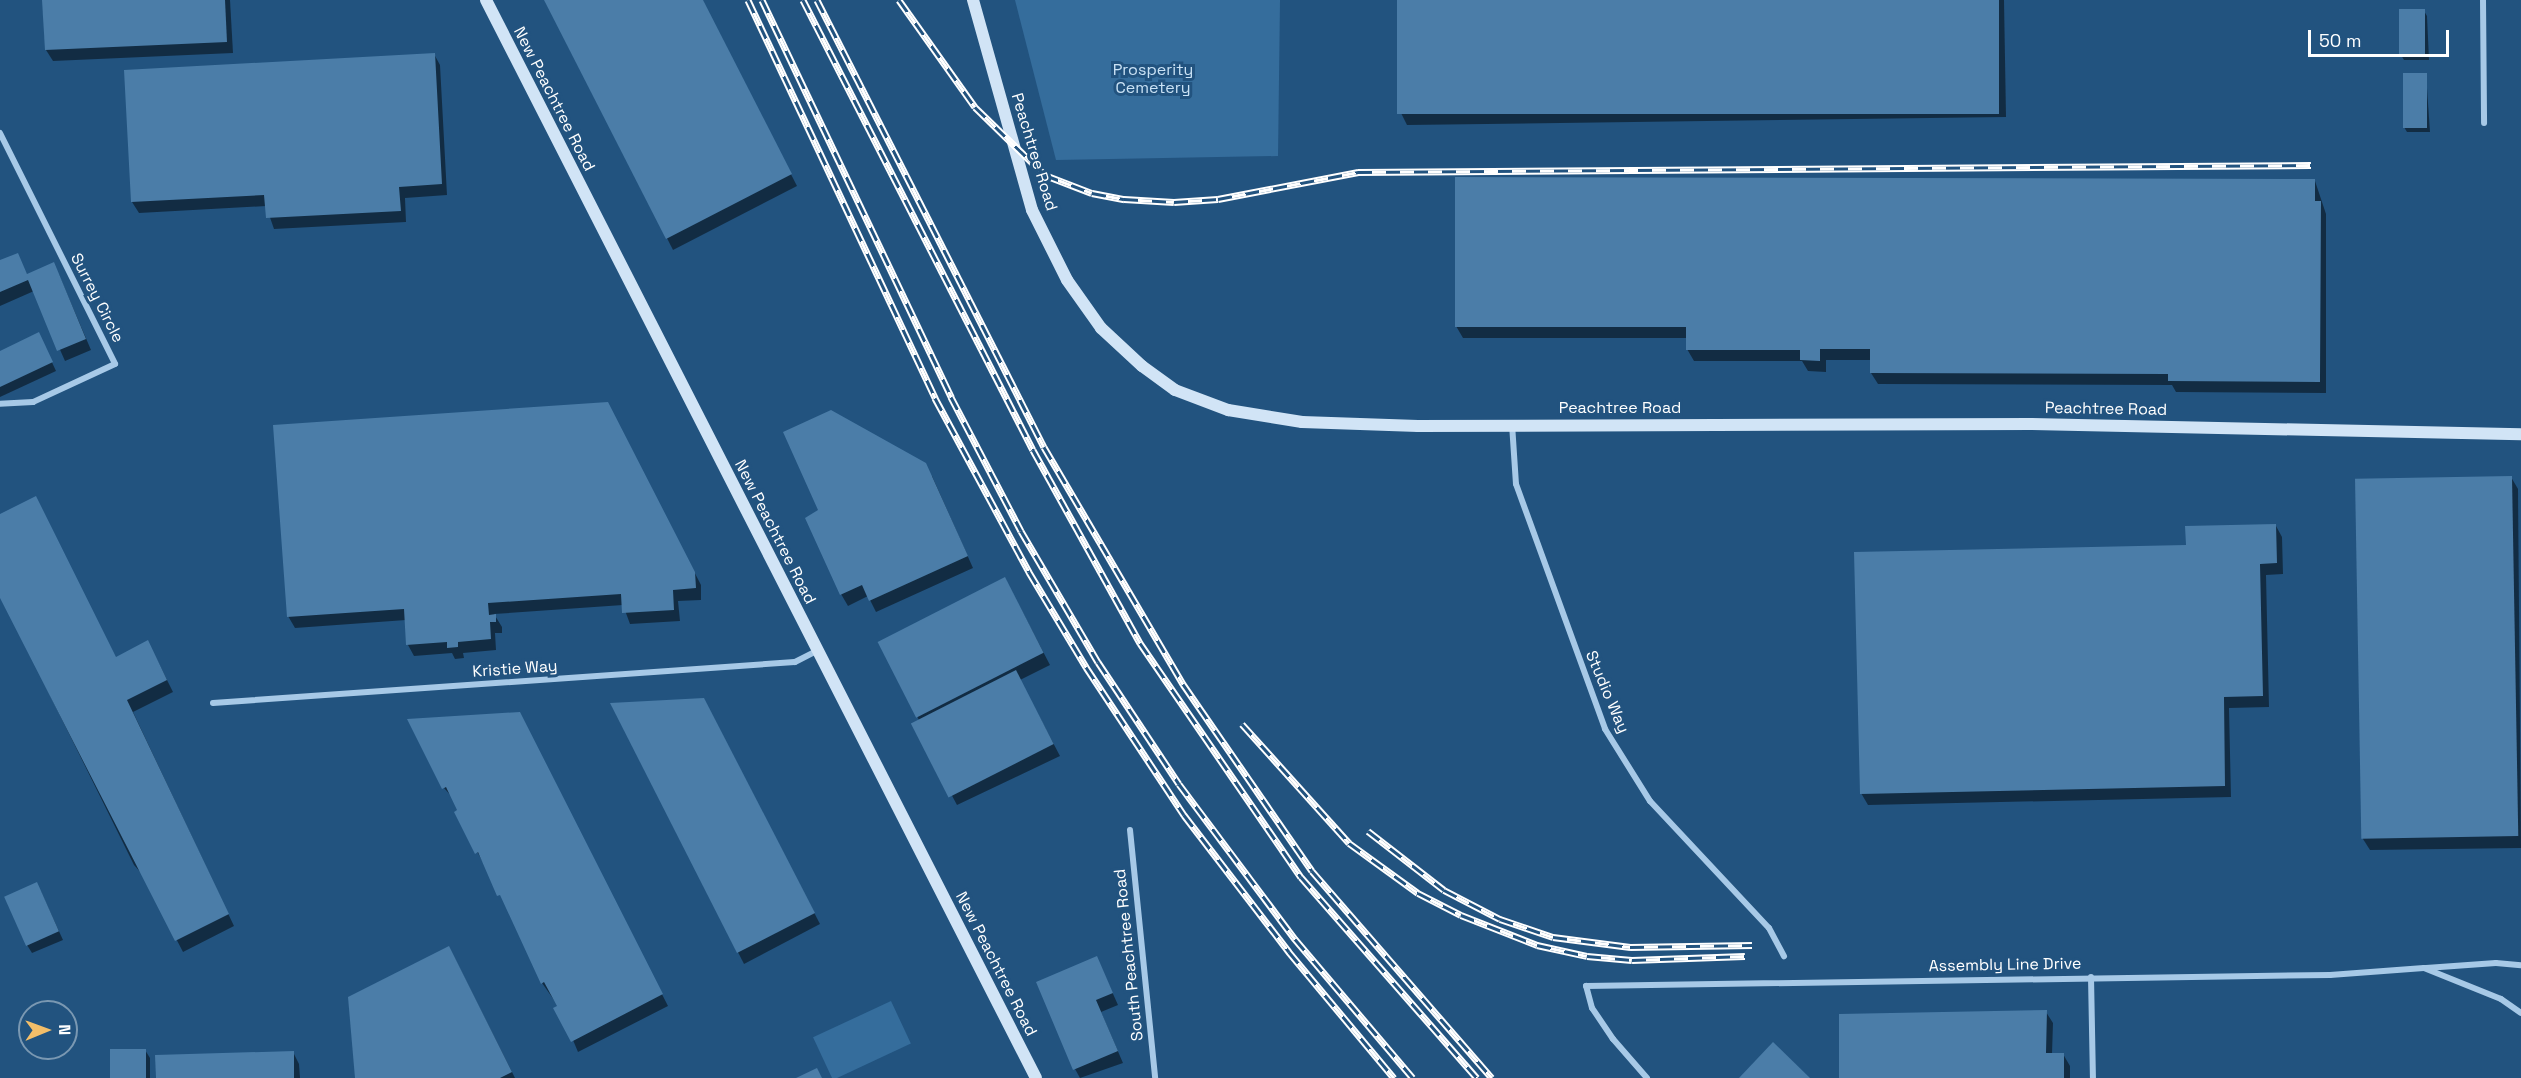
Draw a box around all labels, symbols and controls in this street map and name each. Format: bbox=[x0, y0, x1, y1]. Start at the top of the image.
scale bar bbox=[2311, 18, 2452, 56]
street label: New Peachtree Road bbox=[509, 24, 599, 174]
text: 50 m bbox=[2319, 29, 2361, 52]
park label: Prosperity Cemetery bbox=[1113, 60, 1193, 98]
street label: Peachtree Road bbox=[1007, 91, 1061, 213]
street label: Surrey Circle bbox=[66, 250, 128, 346]
street label: Peachtree Road bbox=[1559, 398, 1681, 418]
street label: Peachtree Road bbox=[2045, 398, 2167, 420]
street label: New Peachtree Road bbox=[730, 457, 820, 607]
street label: Studio Way bbox=[1581, 648, 1633, 736]
street label: Kristie Way bbox=[472, 656, 558, 682]
street label: South Peachtree Road bbox=[1110, 868, 1148, 1042]
street label: New Peachtree Road bbox=[951, 889, 1041, 1039]
street label: Assembly Line Drive bbox=[1929, 954, 2081, 976]
north arrow bbox=[18, 1000, 78, 1060]
text: N bbox=[54, 1024, 75, 1035]

